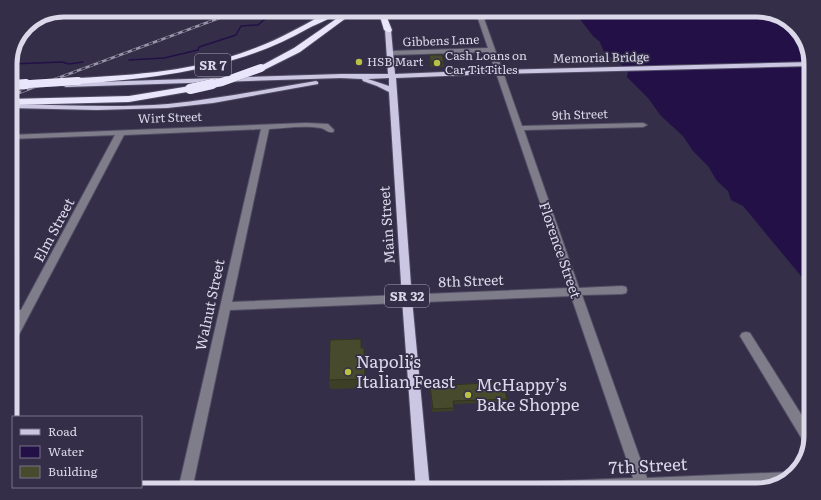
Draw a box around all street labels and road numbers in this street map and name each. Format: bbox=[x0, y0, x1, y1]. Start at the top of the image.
street label: Gibbens Lane bbox=[402, 30, 480, 50]
street label: Memorial Bridge bbox=[553, 47, 649, 67]
road number: SR 7 bbox=[195, 54, 231, 76]
street label: 9th Street bbox=[552, 104, 608, 124]
street label: Wirt Street bbox=[138, 107, 202, 127]
street label: Main Street bbox=[373, 185, 399, 265]
street label: Elm Street bbox=[28, 194, 79, 265]
street label: Florence Street bbox=[535, 199, 587, 301]
street label: Walnut Street bbox=[190, 257, 229, 352]
street label: 8th Street bbox=[438, 269, 504, 291]
road number: SR 32 bbox=[385, 285, 429, 307]
street label: 7th Street bbox=[608, 450, 688, 479]

